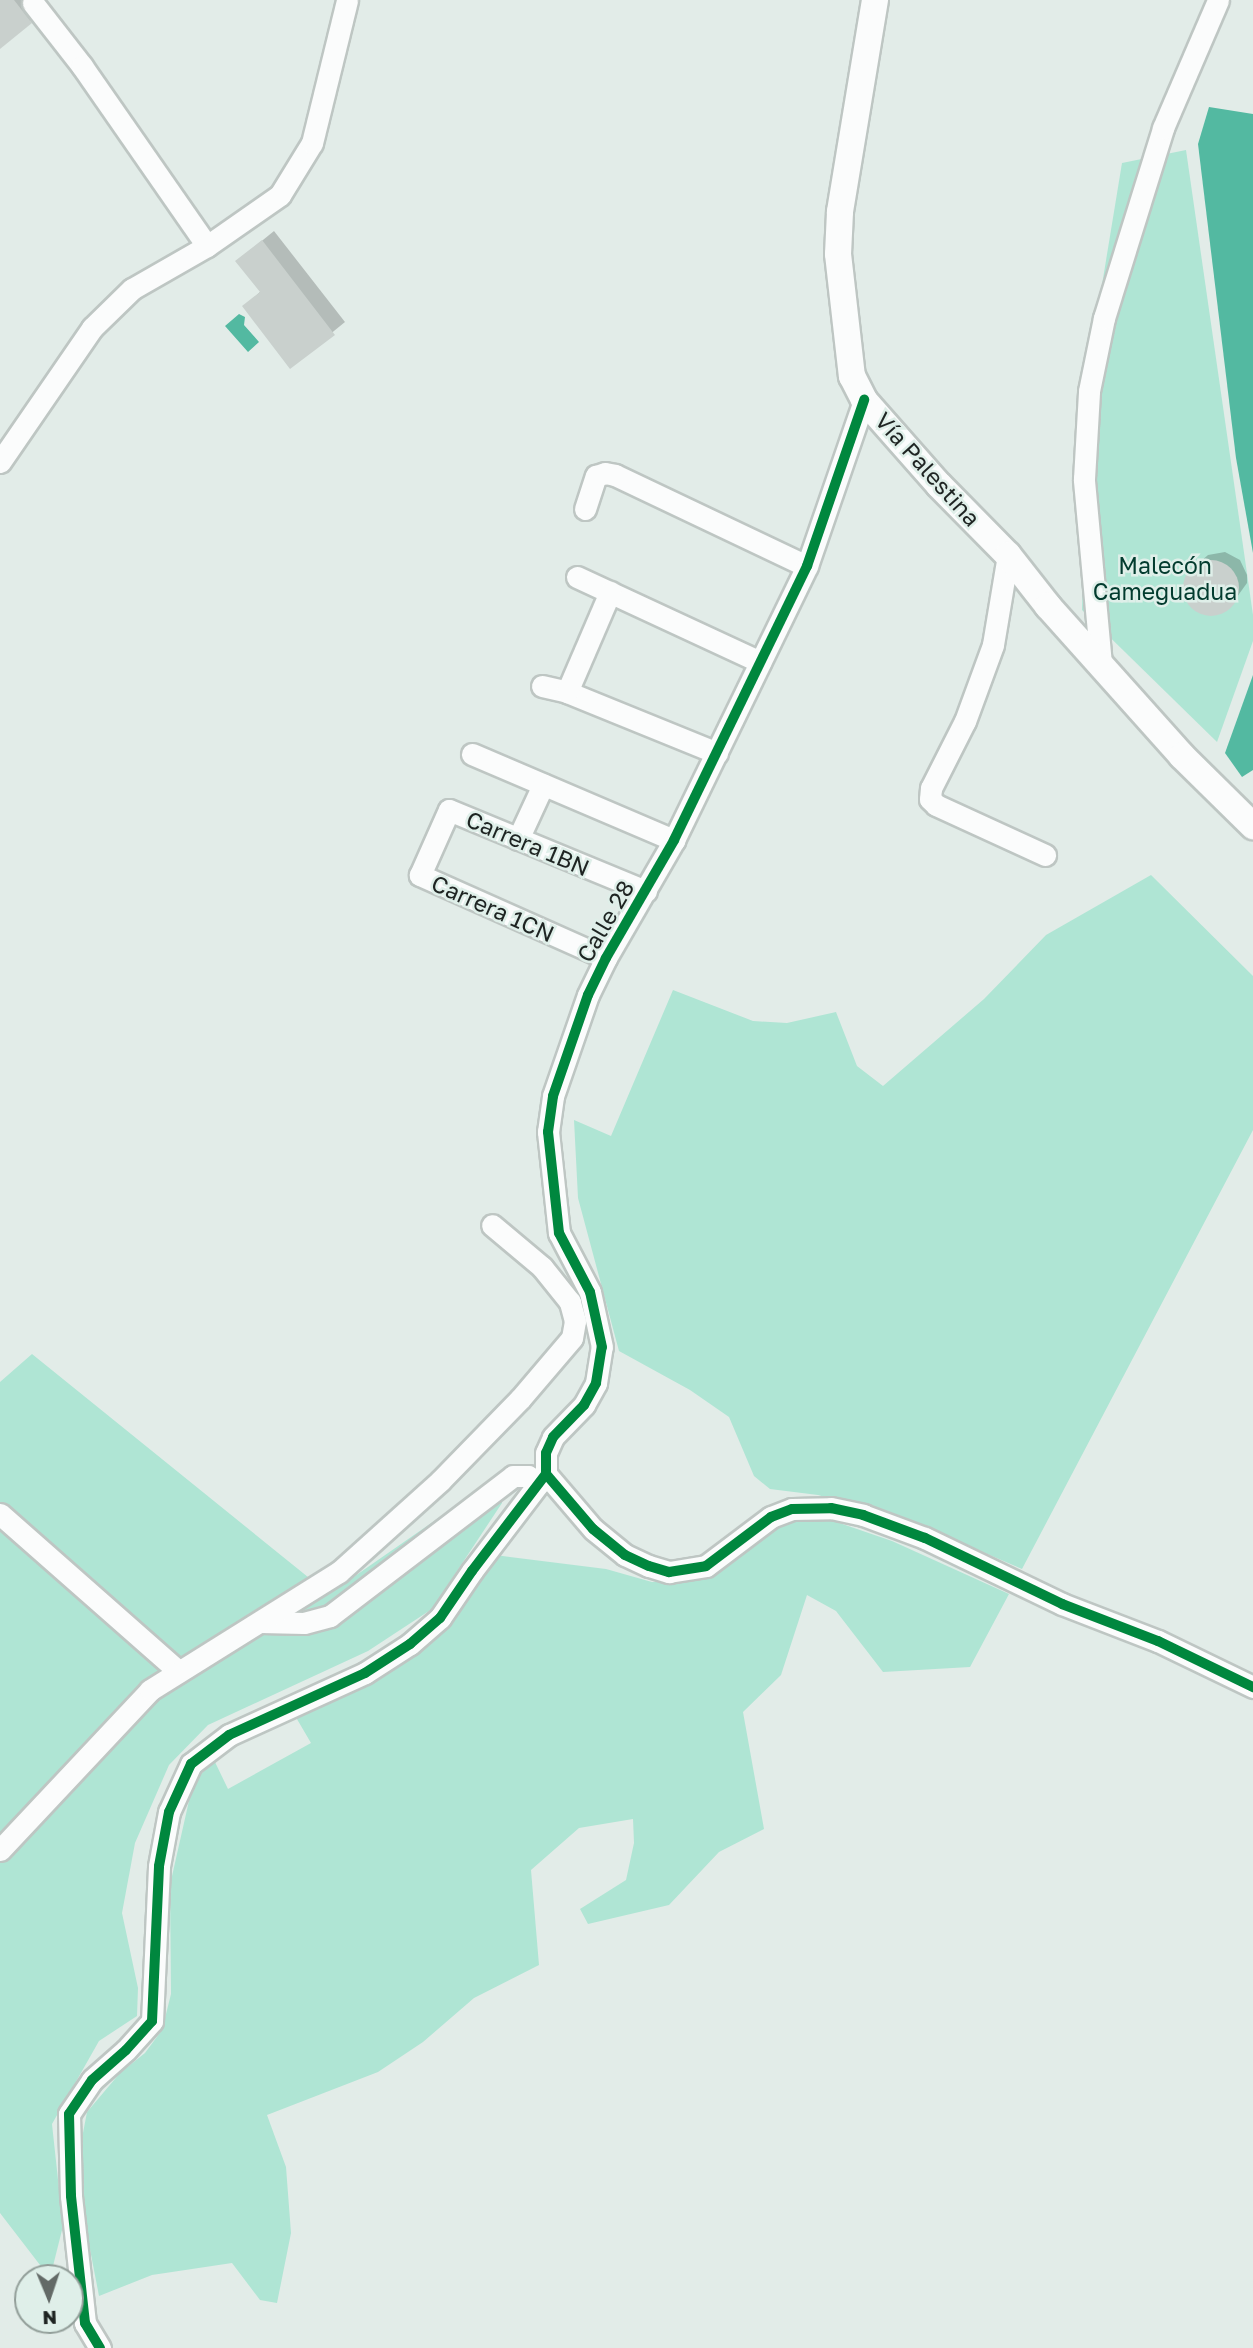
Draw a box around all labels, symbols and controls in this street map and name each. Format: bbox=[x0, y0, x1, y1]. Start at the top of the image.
street label: Vía Palestina bbox=[870, 407, 986, 531]
park label: Malecón Cameguadua bbox=[1093, 551, 1237, 605]
street label: Carrera 1BN bbox=[462, 805, 594, 881]
street label: Carrera 1CN bbox=[427, 869, 559, 947]
street label: Calle 28 bbox=[571, 875, 639, 967]
north arrow bbox=[14, 2264, 84, 2334]
text: N bbox=[42, 2307, 57, 2330]

